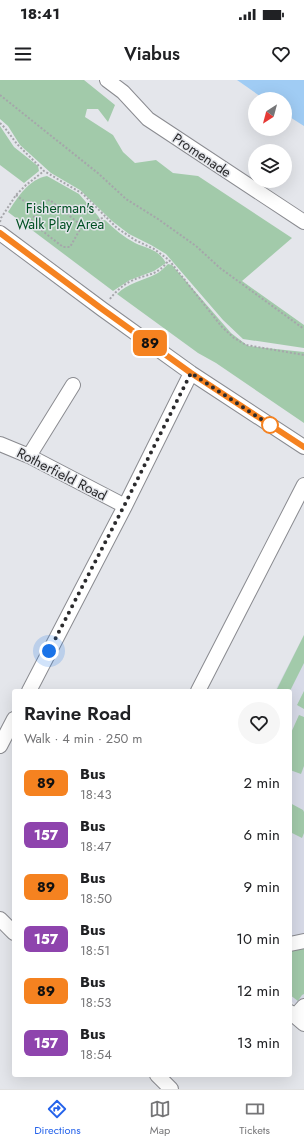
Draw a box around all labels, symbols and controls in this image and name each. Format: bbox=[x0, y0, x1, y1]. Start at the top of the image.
text: 18:41 bbox=[20, 3, 60, 25]
text: Viabus bbox=[124, 41, 180, 67]
icon: menu bbox=[12, 43, 34, 65]
icon: heart bbox=[270, 43, 292, 65]
north arrow bbox=[248, 92, 292, 136]
map controls bbox=[248, 92, 292, 188]
street label: Promenade bbox=[169, 128, 235, 182]
button: layers bbox=[248, 144, 292, 188]
park label: Fisherman's Walk Play Area bbox=[16, 198, 104, 234]
line badge: 89 bbox=[132, 330, 168, 356]
text: 89 bbox=[141, 333, 159, 353]
unlabelled marker bbox=[261, 416, 279, 434]
street label: Rotherfield Road bbox=[14, 443, 110, 505]
your location bbox=[39, 641, 59, 661]
text: Ravine Road bbox=[24, 700, 131, 727]
button: heart bbox=[238, 702, 280, 744]
text: Walk · 4 min · 250 m bbox=[24, 729, 142, 748]
text: Bus bbox=[80, 763, 105, 785]
text: 2 min bbox=[243, 772, 280, 794]
text: 89 bbox=[37, 773, 55, 793]
text: 18:43 bbox=[80, 785, 112, 804]
text: Bus bbox=[80, 815, 105, 837]
text: 6 min bbox=[243, 824, 280, 846]
text: 157 bbox=[34, 825, 58, 845]
text: 18:47 bbox=[80, 837, 111, 856]
text: Bus bbox=[80, 867, 105, 889]
text: 9 min bbox=[243, 876, 280, 898]
text: 89 bbox=[37, 877, 55, 897]
text: 18:50 bbox=[80, 889, 112, 908]
text: Bus bbox=[80, 919, 105, 941]
text: 10 min bbox=[236, 928, 280, 950]
text: 157 bbox=[34, 929, 58, 949]
text: 18:51 bbox=[80, 941, 110, 960]
text: Bus bbox=[80, 971, 105, 993]
text: 12 min bbox=[237, 980, 280, 1002]
text: 89 bbox=[37, 981, 55, 1001]
text: 18:53 bbox=[80, 993, 111, 1012]
text: Bus bbox=[80, 1023, 105, 1045]
text: 13 min bbox=[237, 1032, 280, 1054]
text: 157 bbox=[34, 1033, 58, 1053]
text: 18:54 bbox=[80, 1045, 112, 1064]
tab: Directions bbox=[34, 1098, 81, 1138]
tab: Map bbox=[149, 1098, 171, 1138]
tab: Tickets bbox=[239, 1098, 270, 1138]

